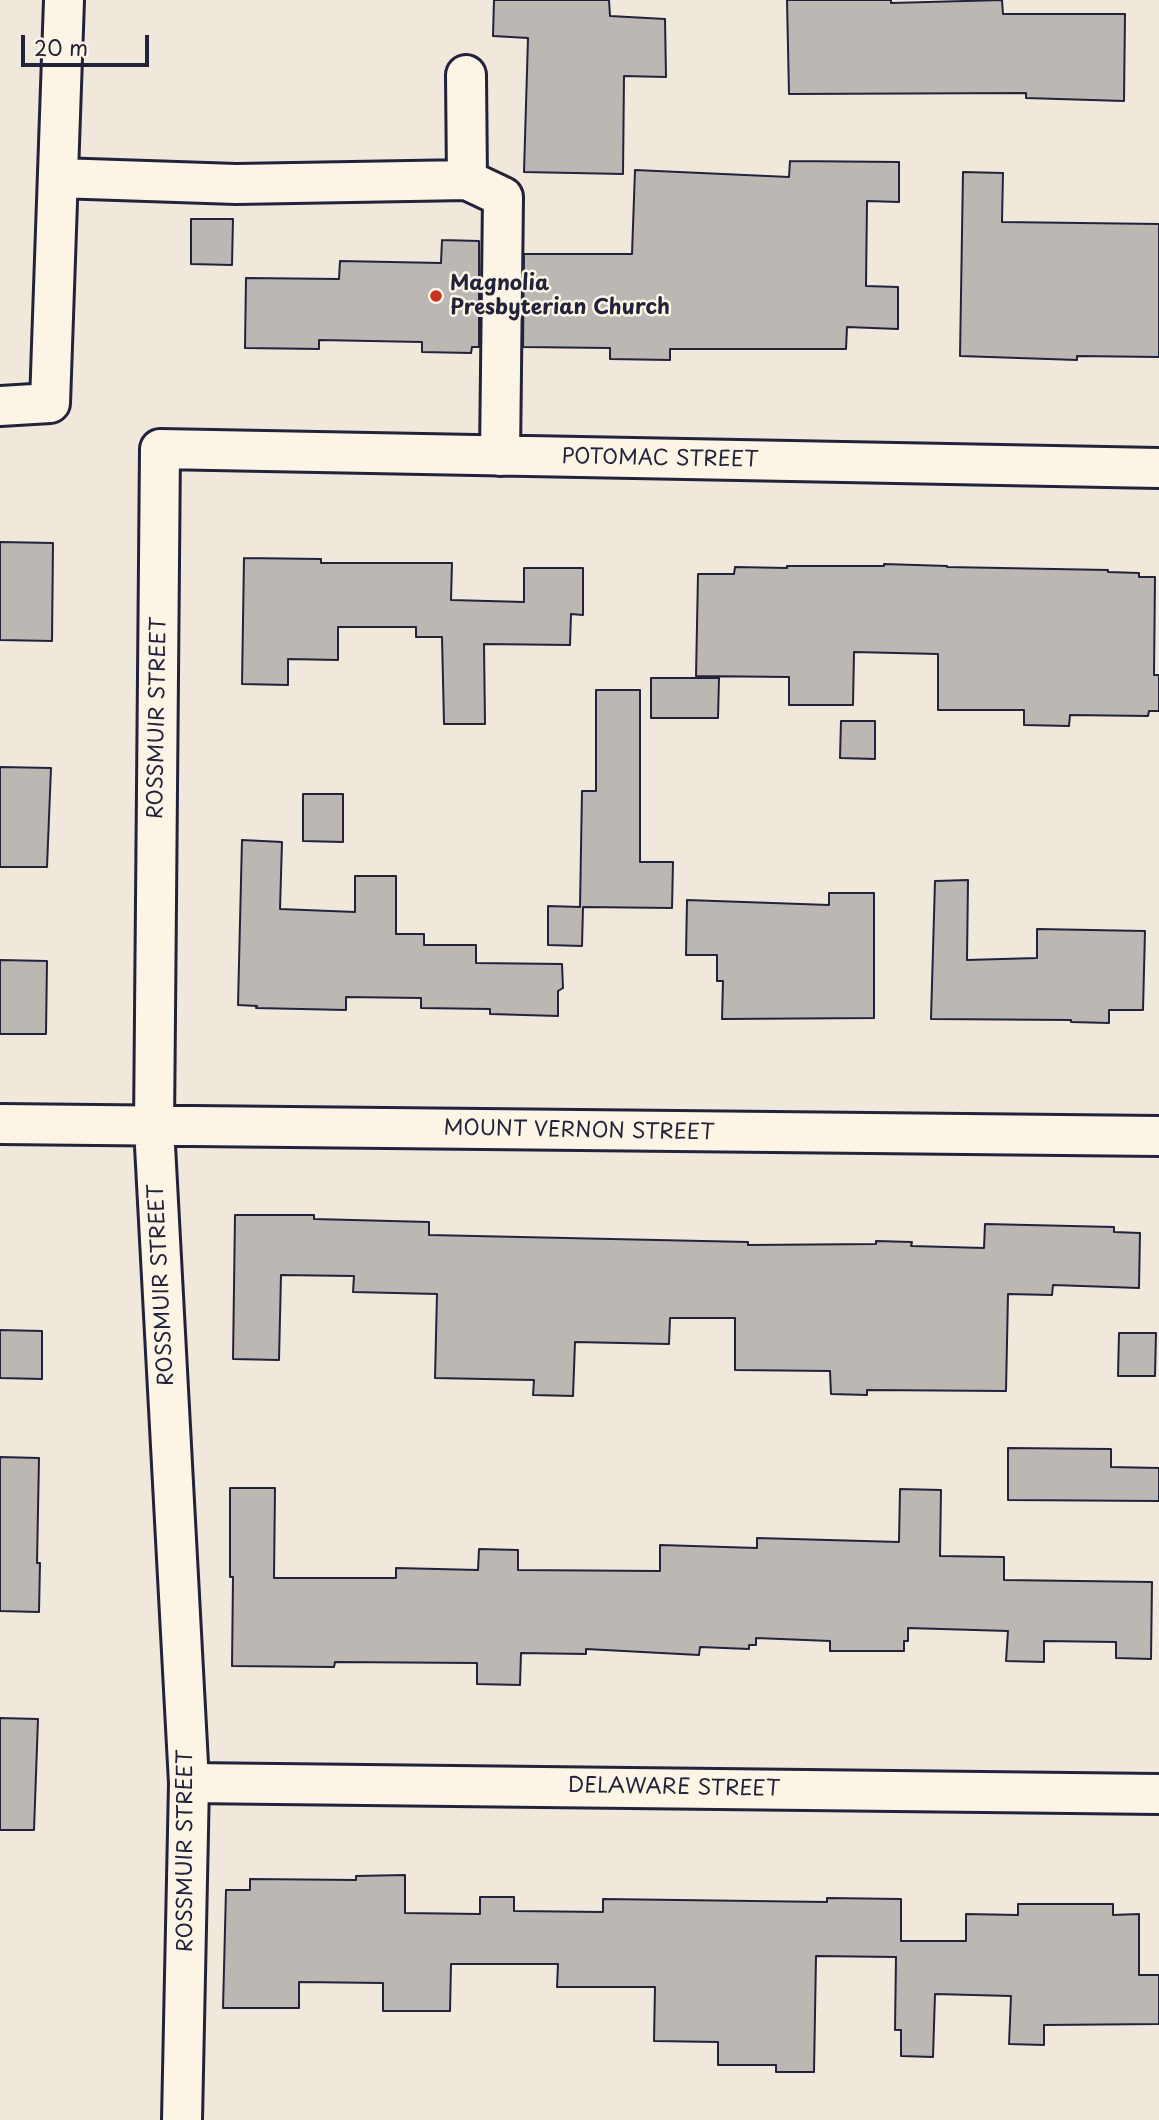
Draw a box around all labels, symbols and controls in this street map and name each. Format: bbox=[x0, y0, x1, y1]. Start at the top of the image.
scale bar bbox=[24, 21, 152, 65]
text: 20 m bbox=[34, 31, 88, 63]
place label: Magnolia Presbyterian Church bbox=[450, 271, 670, 321]
marker: Magnolia Presbyterian Church bbox=[428, 288, 444, 304]
street label: POTOMAC STREET bbox=[561, 445, 759, 473]
street label: ROSSMUIR STREET bbox=[144, 617, 172, 819]
street label: MOUNT VERNON STREET bbox=[443, 1116, 715, 1146]
street label: ROSSMUIR STREET bbox=[144, 1183, 180, 1387]
street label: ROSSMUIR STREET bbox=[173, 1750, 199, 1952]
street label: DELAWARE STREET bbox=[568, 1774, 780, 1802]

